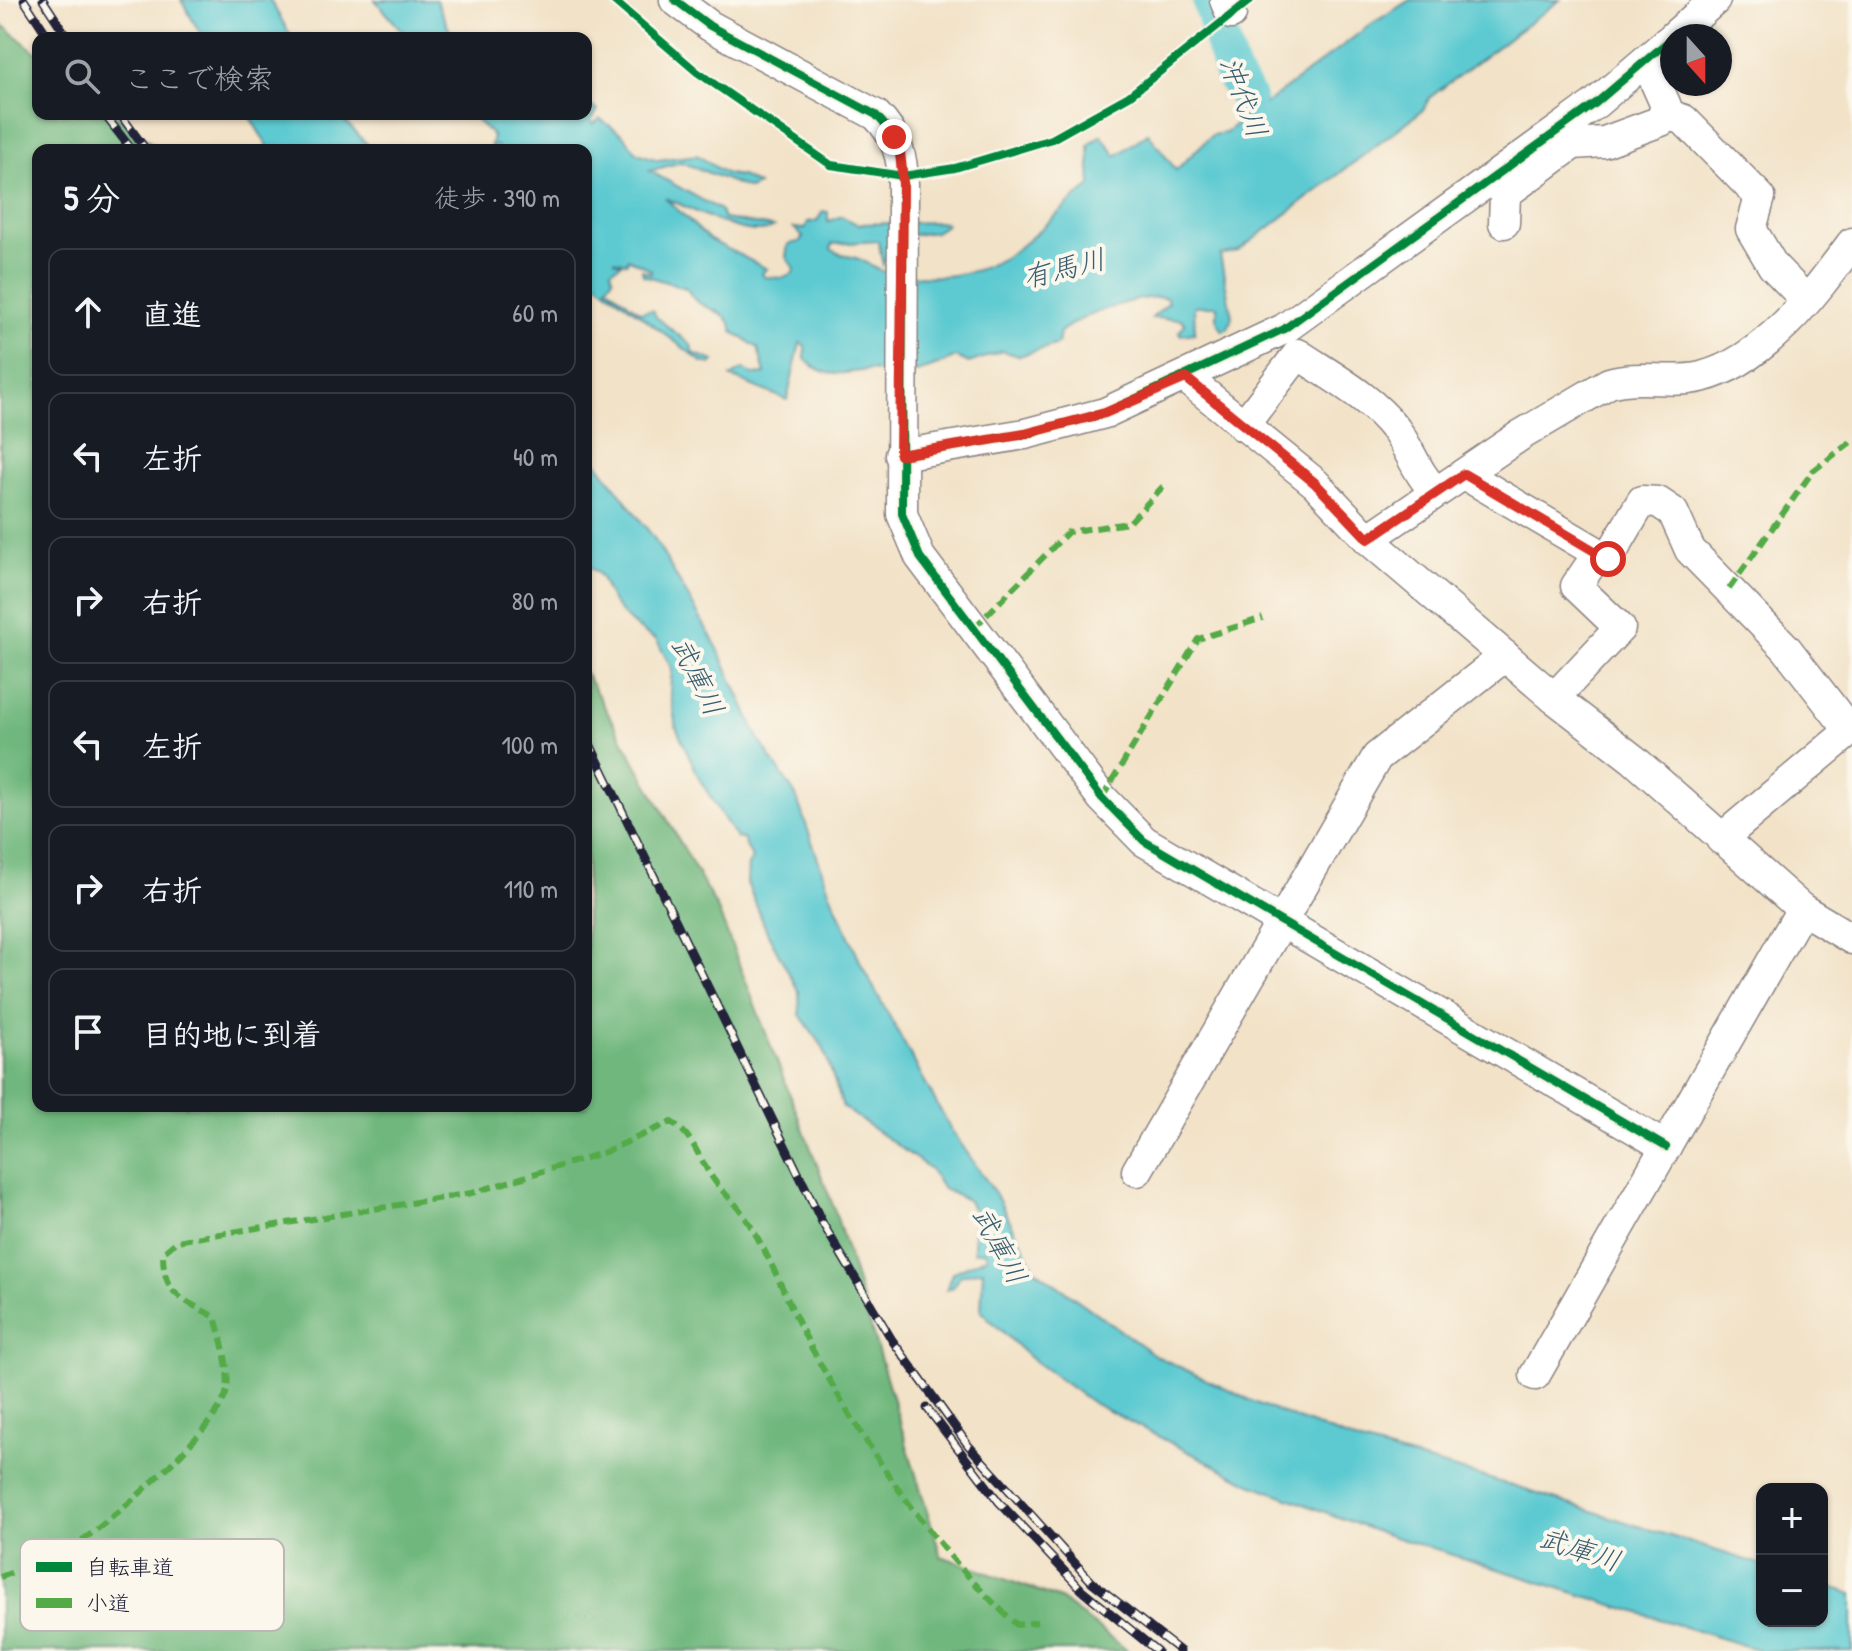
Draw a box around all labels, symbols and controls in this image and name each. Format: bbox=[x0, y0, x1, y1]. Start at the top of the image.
north arrow bbox=[1660, 24, 1732, 96]
search box bbox=[32, 32, 592, 120]
water label: 沖代川 bbox=[1211, 51, 1277, 143]
icon: search bbox=[60, 54, 104, 98]
text: ここで検索 bbox=[124, 58, 274, 98]
route end bbox=[876, 119, 912, 155]
text: 5 分 bbox=[64, 175, 120, 221]
text: 徒歩 · 390 m bbox=[434, 180, 560, 215]
water label: 有馬川 bbox=[1019, 239, 1109, 297]
icon: ahead bbox=[66, 290, 110, 334]
text: 直進 bbox=[142, 294, 202, 334]
text: 60 m bbox=[512, 295, 558, 330]
icon: left bbox=[66, 434, 110, 478]
text: 左折 bbox=[142, 438, 202, 478]
text: 40 m bbox=[513, 439, 558, 474]
route start bbox=[1590, 541, 1626, 577]
icon: right bbox=[66, 578, 110, 622]
text: 右折 bbox=[142, 582, 202, 622]
text: 80 m bbox=[511, 583, 558, 618]
water label: 武庫川 bbox=[663, 630, 733, 722]
icon: left bbox=[66, 722, 110, 766]
text: 左折 bbox=[142, 726, 202, 766]
text: 100 m bbox=[502, 727, 558, 762]
icon: right bbox=[66, 866, 110, 910]
text: 右折 bbox=[142, 870, 202, 910]
text: 110 m bbox=[504, 871, 558, 906]
icon: arrive bbox=[66, 1010, 110, 1054]
text: 目的地に到着 bbox=[142, 1014, 322, 1054]
water label: 武庫川 bbox=[964, 1199, 1036, 1291]
map controls bbox=[1756, 1483, 1828, 1627]
button: + bbox=[1756, 1483, 1828, 1555]
water label: 武庫川 bbox=[1534, 1518, 1626, 1580]
legend bbox=[20, 1539, 284, 1631]
text: 自転車道 bbox=[86, 1552, 174, 1582]
button: − bbox=[1756, 1555, 1828, 1627]
text: 小道 bbox=[86, 1588, 130, 1618]

